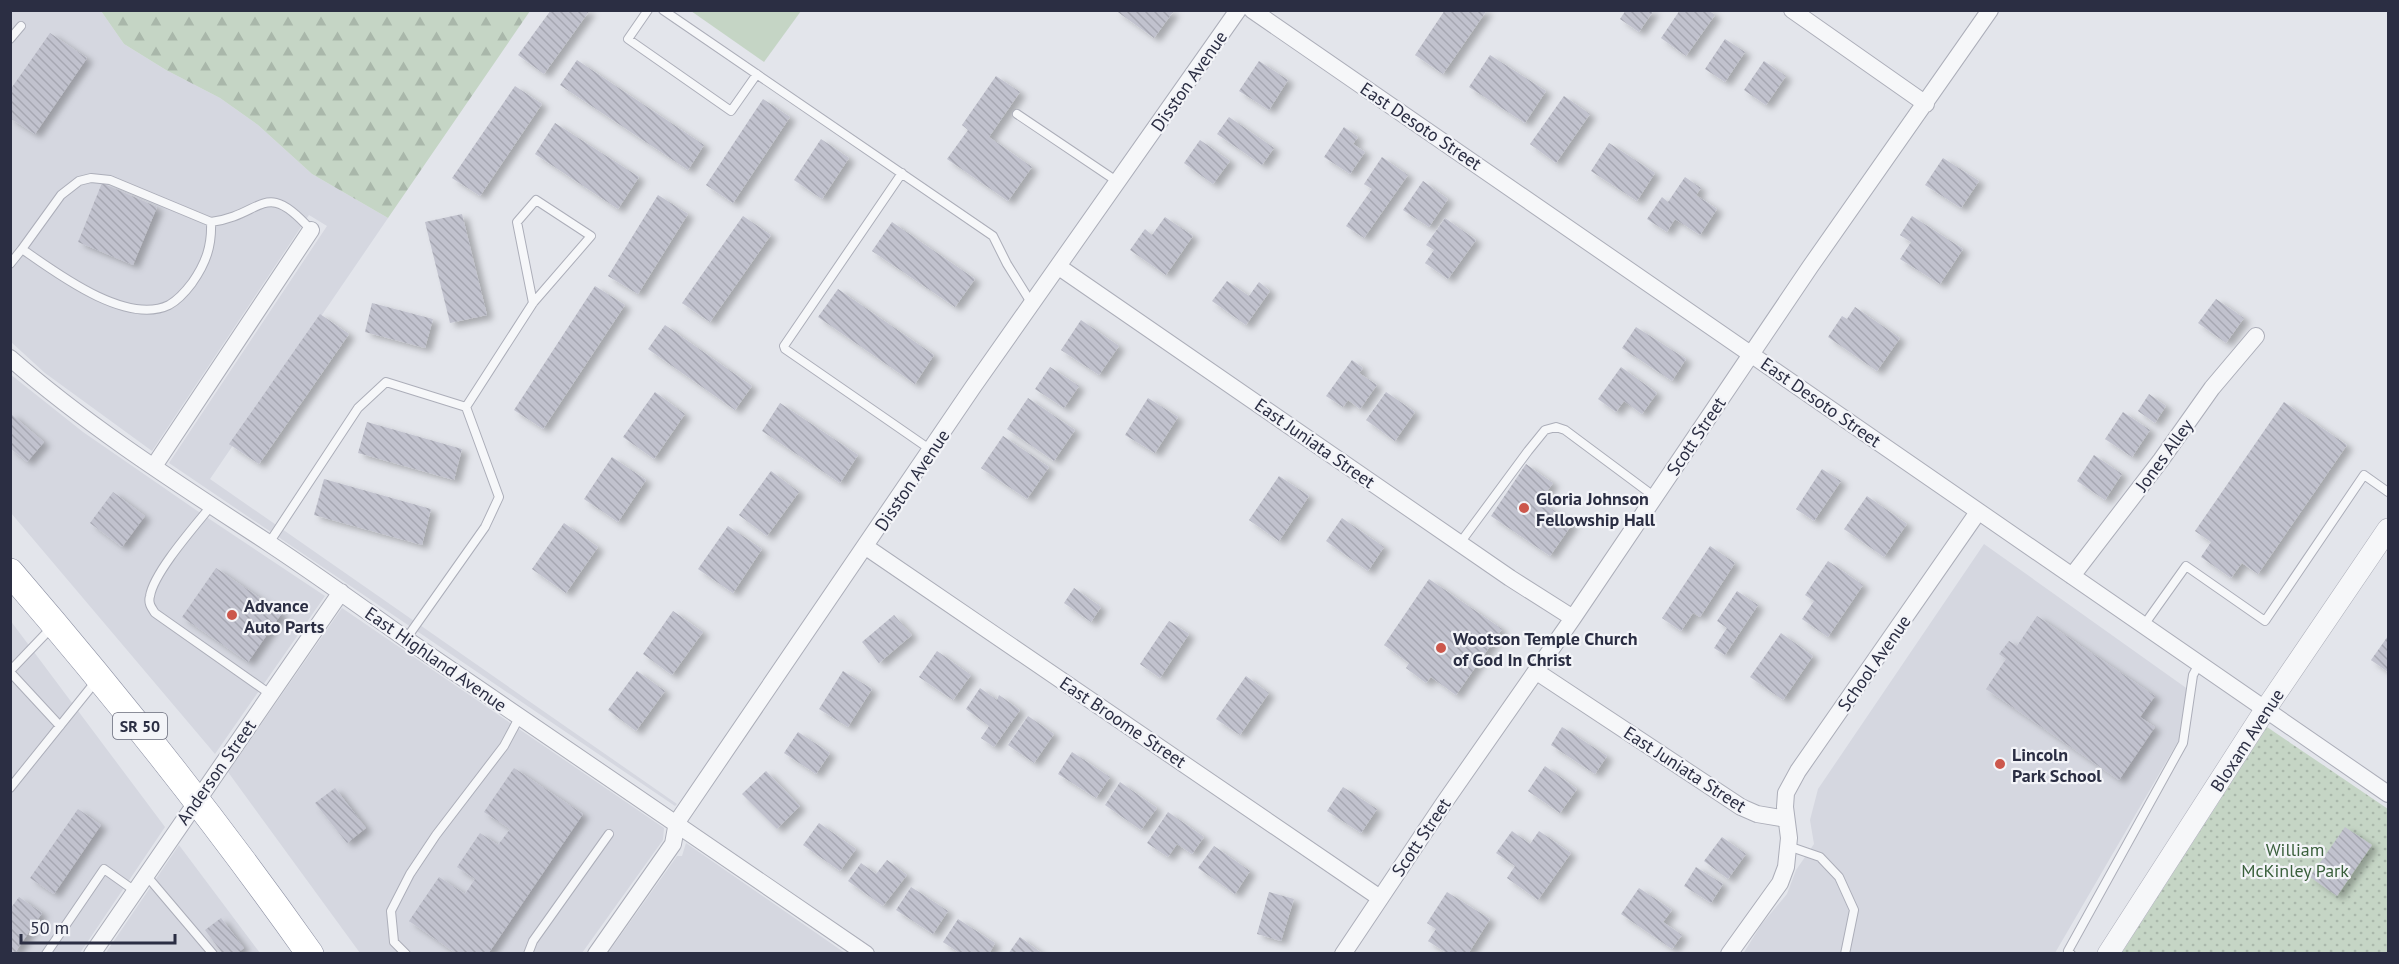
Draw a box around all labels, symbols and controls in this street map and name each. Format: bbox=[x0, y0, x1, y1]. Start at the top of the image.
street label: Disston Avenue bbox=[1146, 26, 1232, 136]
street label: East Desoto Street bbox=[1356, 77, 1486, 175]
street label: East Desoto Street bbox=[1756, 352, 1886, 452]
street label: Scott Street bbox=[1661, 392, 1731, 480]
street label: East Juniata Street bbox=[1250, 393, 1380, 493]
street label: Jones Alley bbox=[2129, 414, 2198, 496]
street label: Disston Avenue bbox=[870, 425, 954, 535]
place label: Gloria Johnson Fellowship Hall bbox=[1536, 487, 1656, 531]
marker: Gloria Johnson Fellowship Hall bbox=[1517, 501, 1531, 515]
place label: Advance Auto Parts bbox=[244, 594, 325, 638]
street label: East Highland Avenue bbox=[361, 601, 511, 717]
marker: Advance Auto Parts bbox=[225, 608, 239, 622]
street label: School Avenue bbox=[1832, 610, 1916, 716]
place label: Wootson Temple Church of God In Christ bbox=[1453, 627, 1638, 671]
marker: Wootson Temple Church of God In Christ bbox=[1434, 641, 1448, 655]
street label: East Broome Street bbox=[1055, 671, 1191, 773]
street label: Bloxam Avenue bbox=[2205, 684, 2289, 796]
road number: SR 50 bbox=[113, 713, 167, 739]
street label: Anderson Street bbox=[171, 715, 261, 829]
street label: East Juniata Street bbox=[1619, 721, 1751, 817]
place label: Lincoln Park School bbox=[2012, 743, 2102, 787]
marker: Lincoln Park School bbox=[1993, 757, 2007, 771]
street label: Scott Street bbox=[1386, 793, 1456, 881]
park label: William McKinley Park bbox=[2241, 838, 2349, 882]
scale bar bbox=[21, 907, 176, 945]
text: 50 m bbox=[30, 916, 69, 939]

